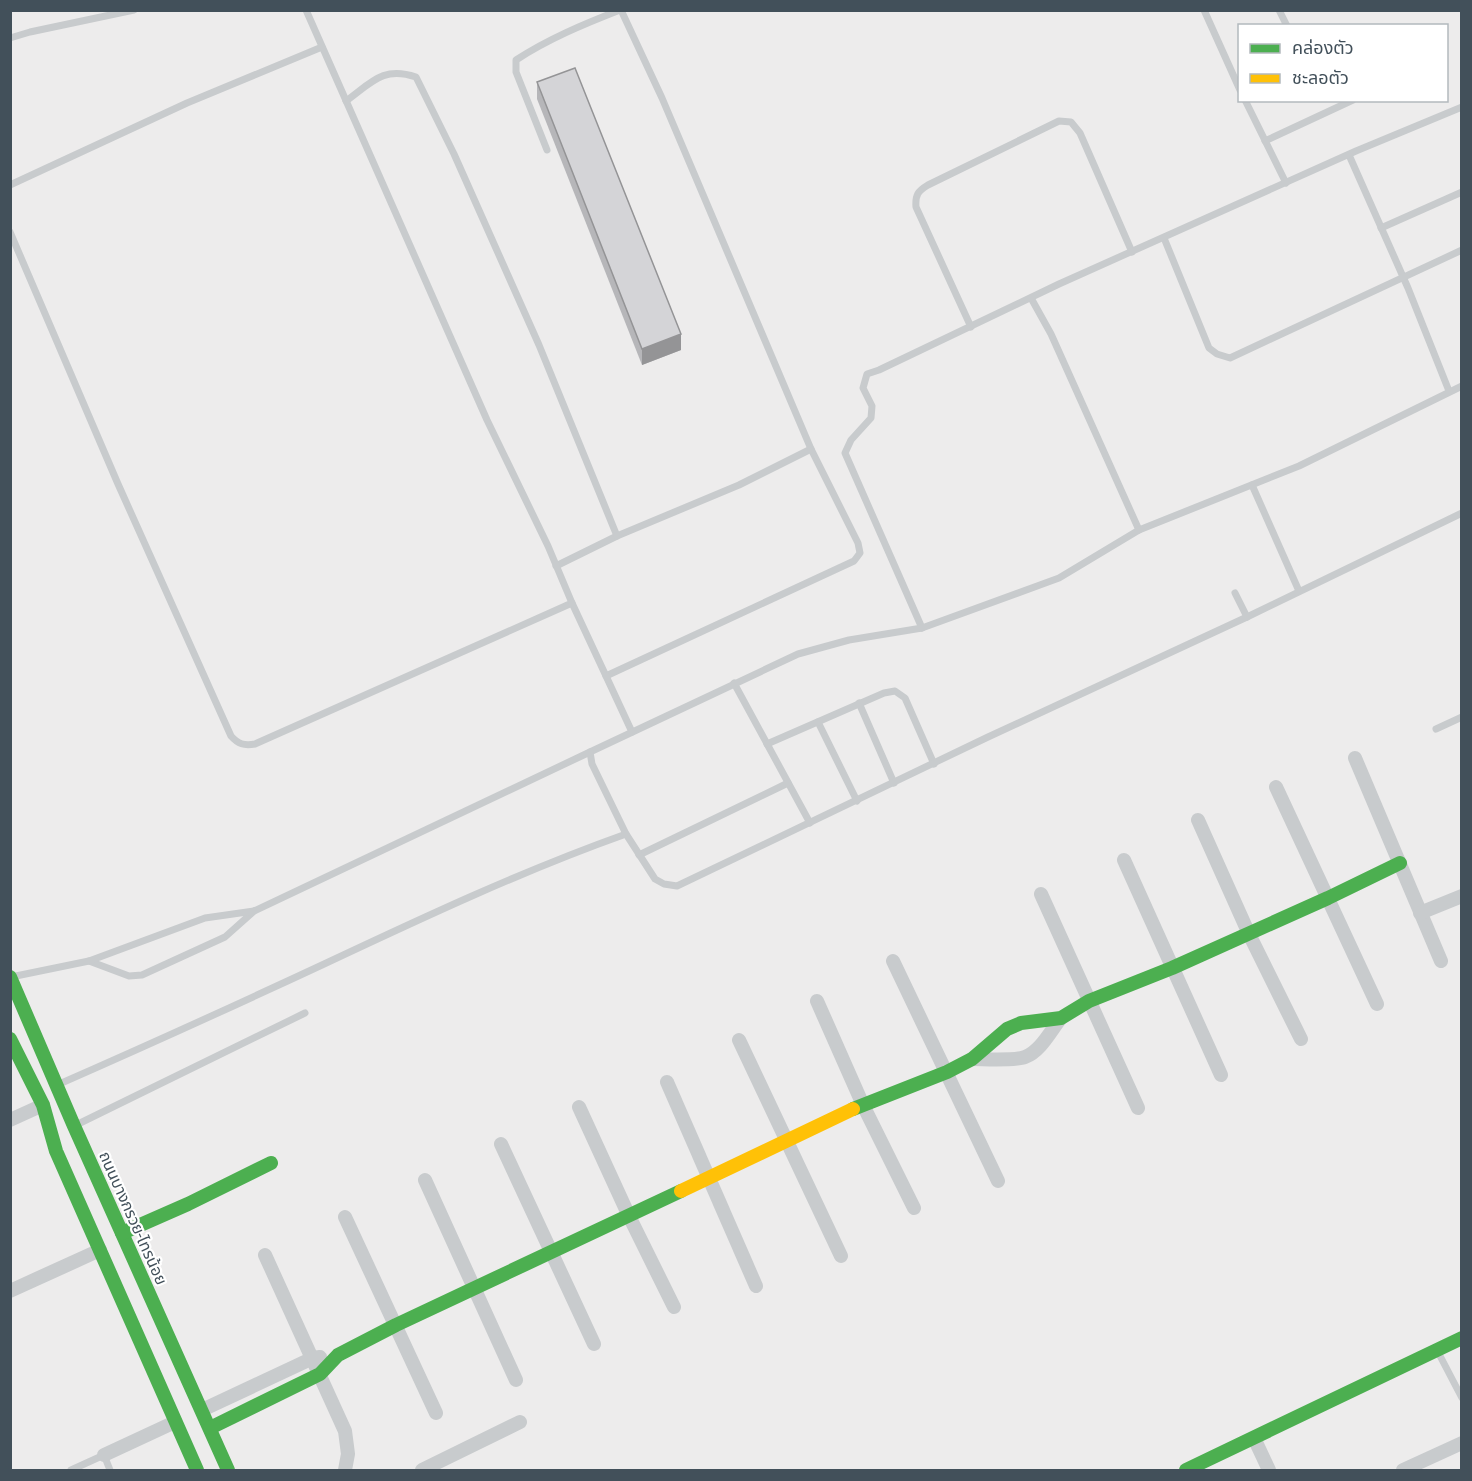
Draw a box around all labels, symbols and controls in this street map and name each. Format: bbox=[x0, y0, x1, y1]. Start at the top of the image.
legend bbox=[1238, 24, 1448, 102]
text: คล่องตัว bbox=[1292, 37, 1354, 58]
text: ชะลอตัว bbox=[1292, 67, 1349, 88]
street label: ถนนบางกรวย-ไทรน้อย bbox=[95, 1148, 171, 1288]

